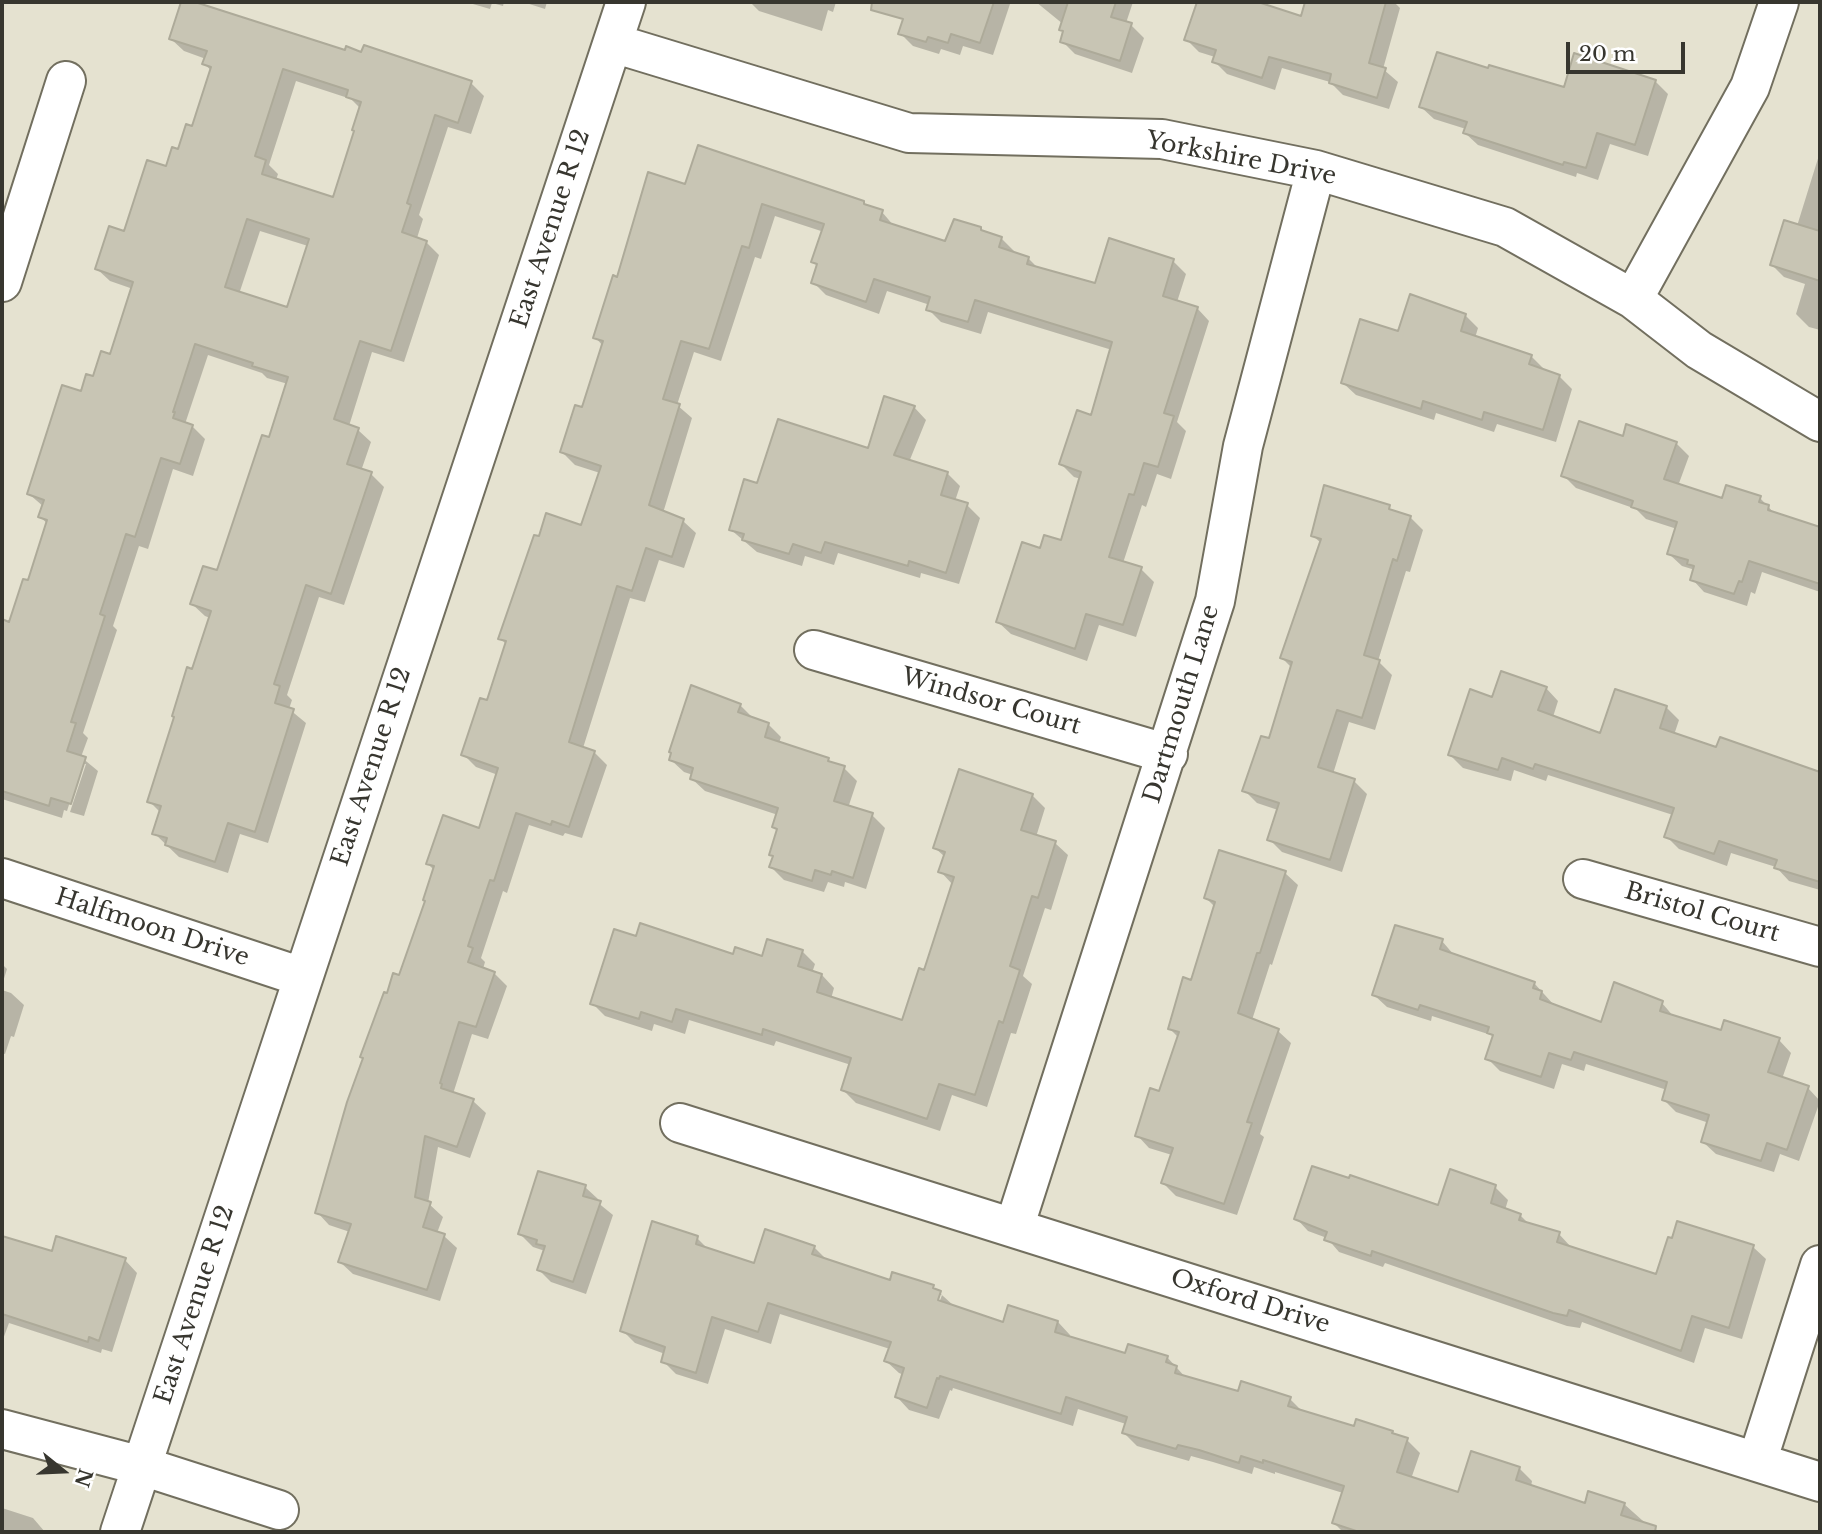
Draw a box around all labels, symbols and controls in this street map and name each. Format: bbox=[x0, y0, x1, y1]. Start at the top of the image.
scale bar bbox=[1570, 28, 1689, 72]
text: 20 m bbox=[1579, 41, 1636, 67]
street label: East Avenue R 12 bbox=[505, 126, 597, 332]
street label: Yorkshire Drive bbox=[1143, 126, 1339, 192]
street label: Dartmouth Lane bbox=[1138, 601, 1226, 807]
street label: Windsor Court bbox=[898, 663, 1084, 741]
street label: East Avenue R 12 bbox=[326, 664, 418, 870]
street label: Bristol Court bbox=[1621, 877, 1783, 949]
street label: Halfmoon Drive bbox=[51, 883, 253, 973]
street label: East Avenue R 12 bbox=[149, 1202, 241, 1408]
street label: Oxford Drive bbox=[1167, 1264, 1333, 1340]
north arrow bbox=[28, 1436, 98, 1506]
text: N bbox=[70, 1466, 97, 1490]

